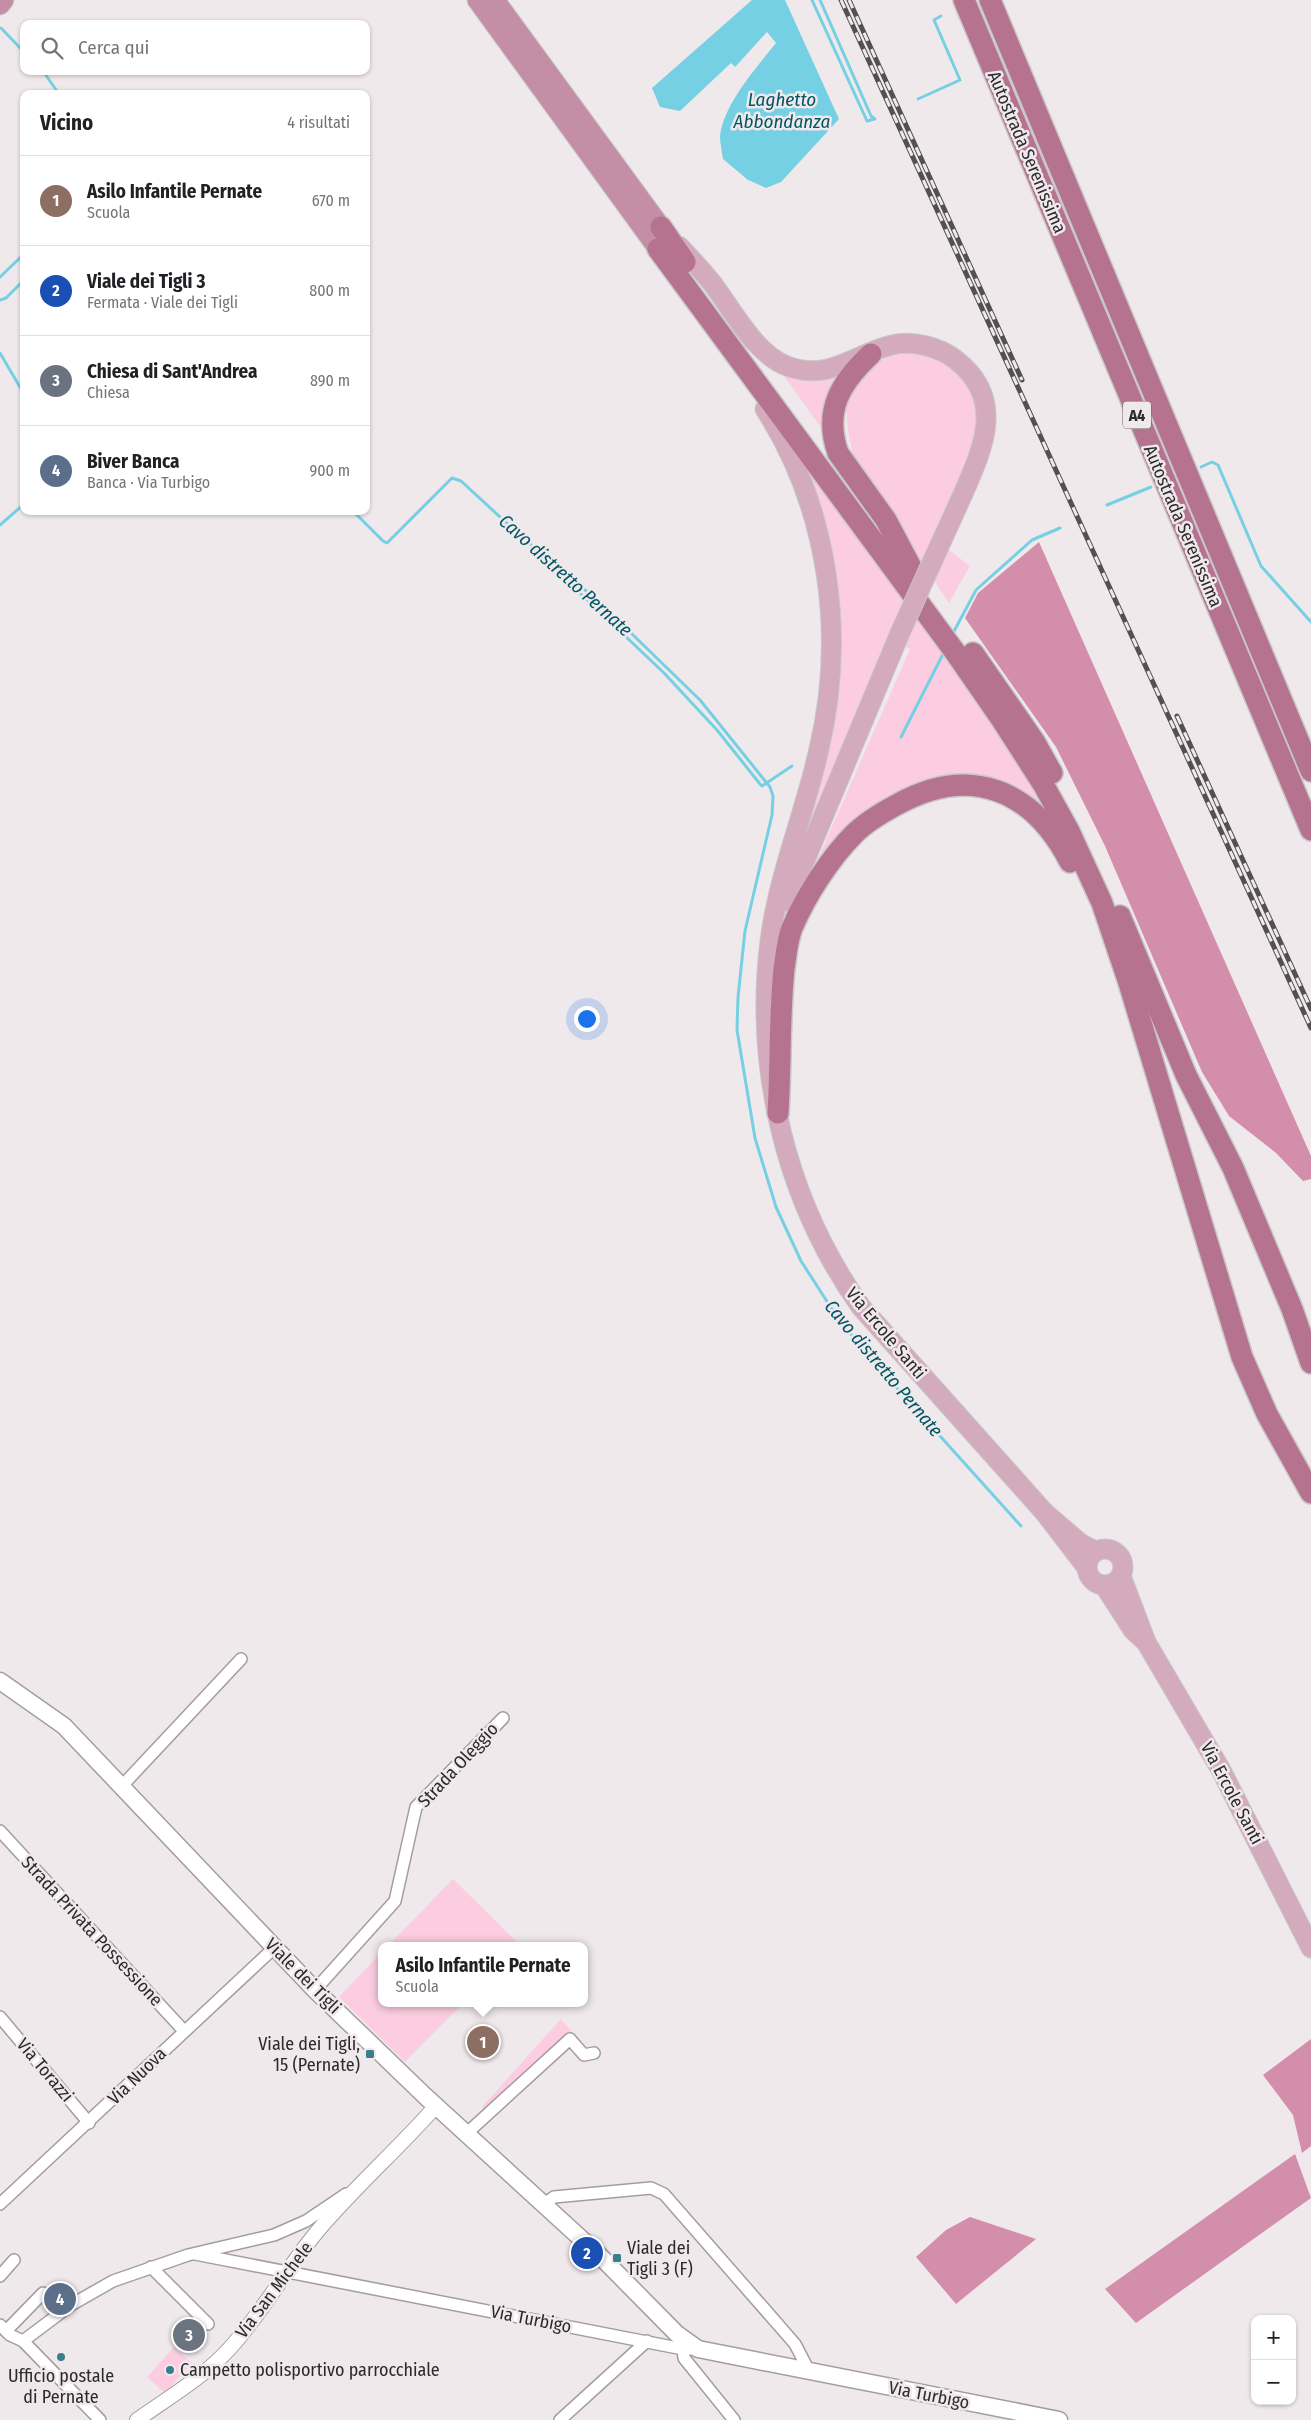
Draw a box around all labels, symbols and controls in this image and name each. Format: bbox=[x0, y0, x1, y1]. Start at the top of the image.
search box bbox=[20, 20, 370, 75]
icon: search bbox=[38, 34, 66, 62]
text: Cerca qui bbox=[78, 36, 149, 59]
street label: Autostrada Serenissima bbox=[983, 68, 1071, 236]
water label: Laghetto Abbondanza bbox=[733, 88, 830, 133]
text: Vicino bbox=[40, 110, 93, 136]
text: 4 risultati bbox=[287, 113, 350, 132]
text: Asilo Infantile Pernate bbox=[87, 180, 262, 203]
text: 1 bbox=[53, 191, 59, 210]
text: 670 m bbox=[312, 191, 350, 210]
text: Scuola bbox=[87, 203, 130, 222]
text: Viale dei Tigli 3 bbox=[87, 270, 205, 293]
text: 2 bbox=[52, 281, 60, 300]
text: 800 m bbox=[309, 281, 350, 300]
text: Fermata · Viale dei Tigli bbox=[87, 293, 238, 312]
text: Chiesa di Sant'Andrea bbox=[87, 360, 257, 383]
text: 3 bbox=[52, 371, 60, 390]
text: 890 m bbox=[310, 371, 350, 390]
text: Chiesa bbox=[87, 383, 130, 402]
road number: A4 bbox=[1123, 402, 1151, 428]
street label: Autostrada Serenissima bbox=[1139, 442, 1227, 610]
text: Biver Banca bbox=[87, 450, 179, 473]
text: 4 bbox=[52, 461, 60, 480]
text: 900 m bbox=[309, 461, 350, 480]
text: Banca · Via Turbigo bbox=[87, 473, 210, 492]
water label: Cavo distretto Pernate bbox=[494, 509, 637, 641]
your location bbox=[574, 1006, 600, 1032]
street label: Via Ercole Santi bbox=[841, 1283, 931, 1383]
water label: Cavo distretto Pernate bbox=[820, 1295, 948, 1441]
street label: Strada Oleggio bbox=[413, 1718, 503, 1812]
street label: Via Ercole Santi bbox=[1196, 1738, 1268, 1848]
street label: Strada Privata Possessione bbox=[17, 1851, 167, 2011]
street label: Viale dei Tigli bbox=[261, 1934, 345, 2018]
popup bbox=[378, 1942, 588, 2007]
text: Asilo Infantile Pernate bbox=[395, 1954, 571, 1977]
text: Scuola bbox=[395, 1977, 439, 1996]
pin: 1 bbox=[467, 2023, 499, 2061]
street label: Via Torazzi bbox=[12, 2033, 78, 2107]
place label: Viale dei Tigli, 15 (Pernate) bbox=[258, 2033, 360, 2076]
street label: Via Nuova bbox=[103, 2043, 171, 2109]
marker: Viale dei Tigli, 15 (Pernate) bbox=[364, 2048, 376, 2060]
pin: 2 bbox=[571, 2234, 603, 2272]
street label: Via San Michele bbox=[231, 2237, 318, 2343]
place label: Viale dei Tigli 3 (F) bbox=[627, 2237, 693, 2280]
marker: Viale dei Tigli 3 (F) bbox=[611, 2252, 623, 2264]
pin: 4 bbox=[44, 2280, 76, 2318]
street label: Via Turbigo bbox=[489, 2300, 573, 2338]
map controls bbox=[1251, 2315, 1296, 2405]
button: + bbox=[1251, 2315, 1296, 2360]
pin: 3 bbox=[173, 2316, 205, 2354]
marker: Ufficio postale di Pernate bbox=[55, 2351, 67, 2363]
place label: Campetto polisportivo parrocchiale bbox=[180, 2359, 440, 2381]
button: − bbox=[1251, 2360, 1296, 2405]
marker: Campetto polisportivo parrocchiale bbox=[164, 2364, 176, 2376]
place label: Ufficio postale di Pernate bbox=[8, 2365, 114, 2408]
street label: Via Turbigo bbox=[887, 2376, 971, 2414]

